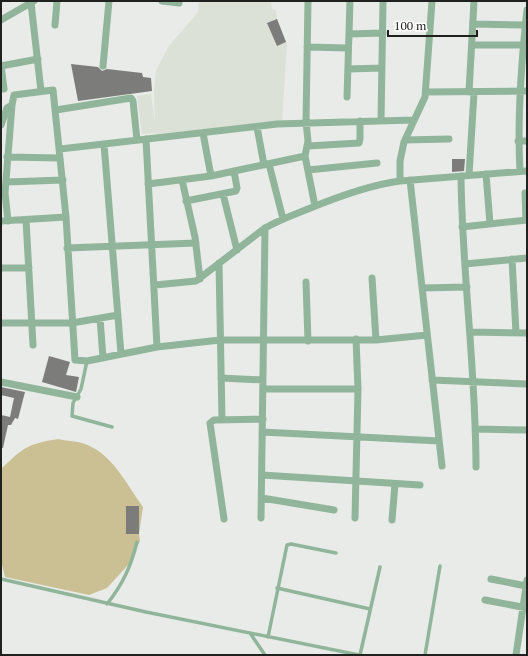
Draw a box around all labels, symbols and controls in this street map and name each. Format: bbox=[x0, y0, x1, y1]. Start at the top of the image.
scale bar bbox=[388, 12, 477, 38]
text: 100 m bbox=[394, 18, 427, 33]

